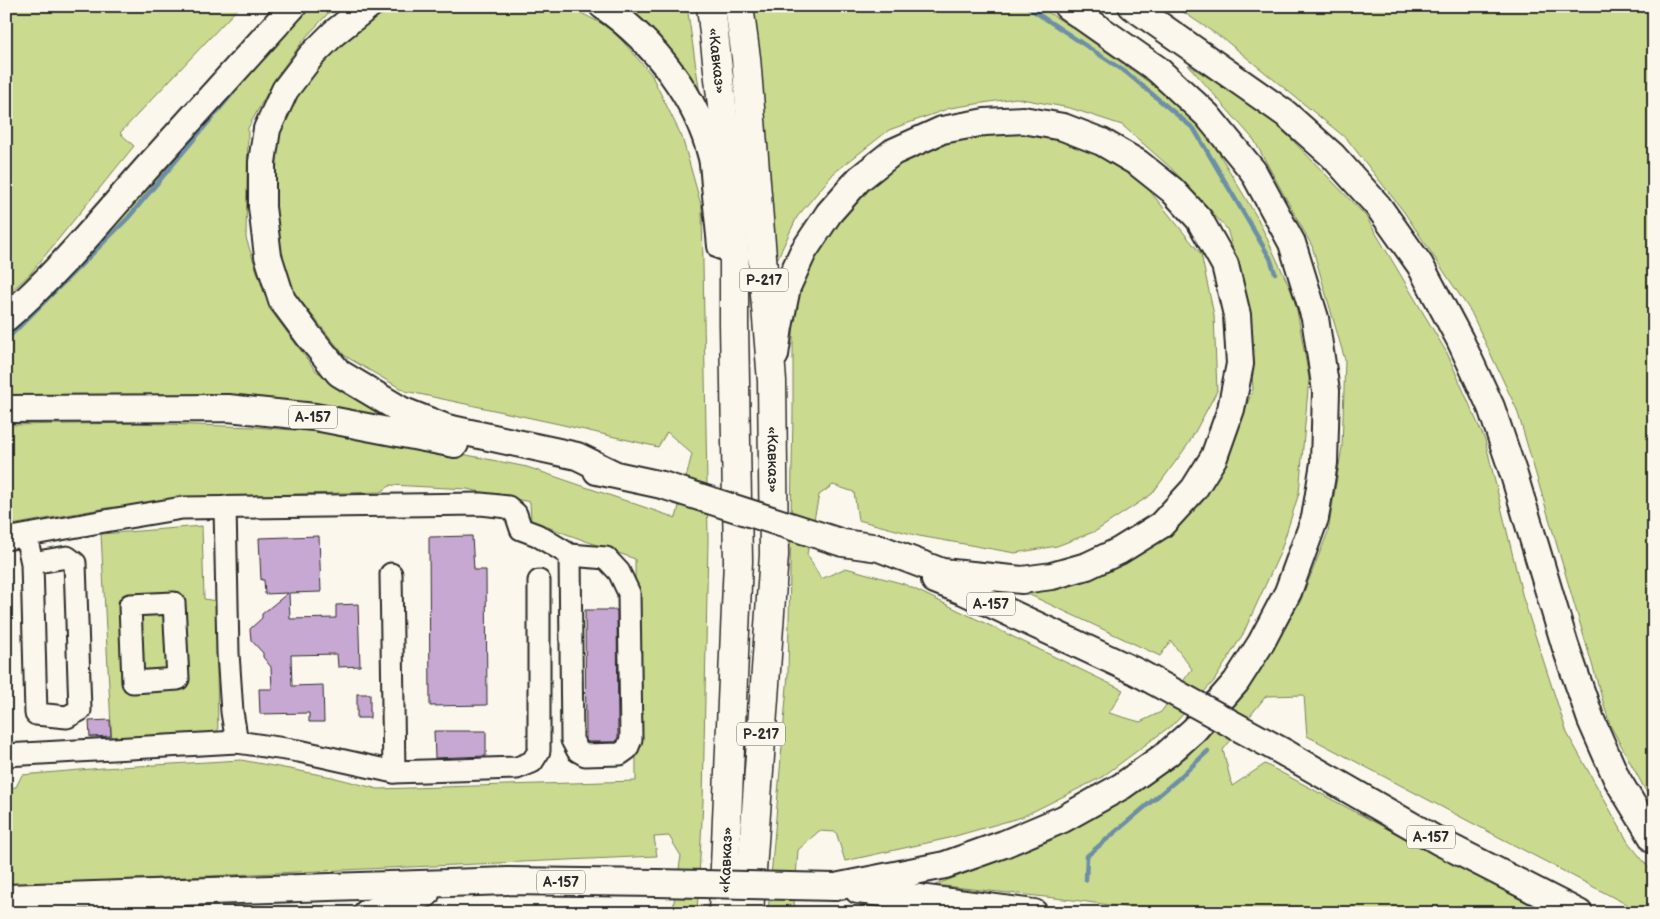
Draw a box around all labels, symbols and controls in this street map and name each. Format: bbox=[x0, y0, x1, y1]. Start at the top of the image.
street label: «Кавказ» bbox=[703, 27, 730, 95]
road number: Р-217 bbox=[740, 268, 788, 292]
road number: А-157 bbox=[289, 406, 337, 428]
street label: «Кавказ» bbox=[763, 426, 782, 493]
road number: А-157 bbox=[967, 592, 1015, 616]
road number: Р-217 bbox=[737, 722, 785, 746]
street label: «Кавказ» bbox=[716, 826, 737, 894]
road number: А-157 bbox=[1407, 826, 1455, 849]
road number: А-157 bbox=[537, 870, 585, 894]

